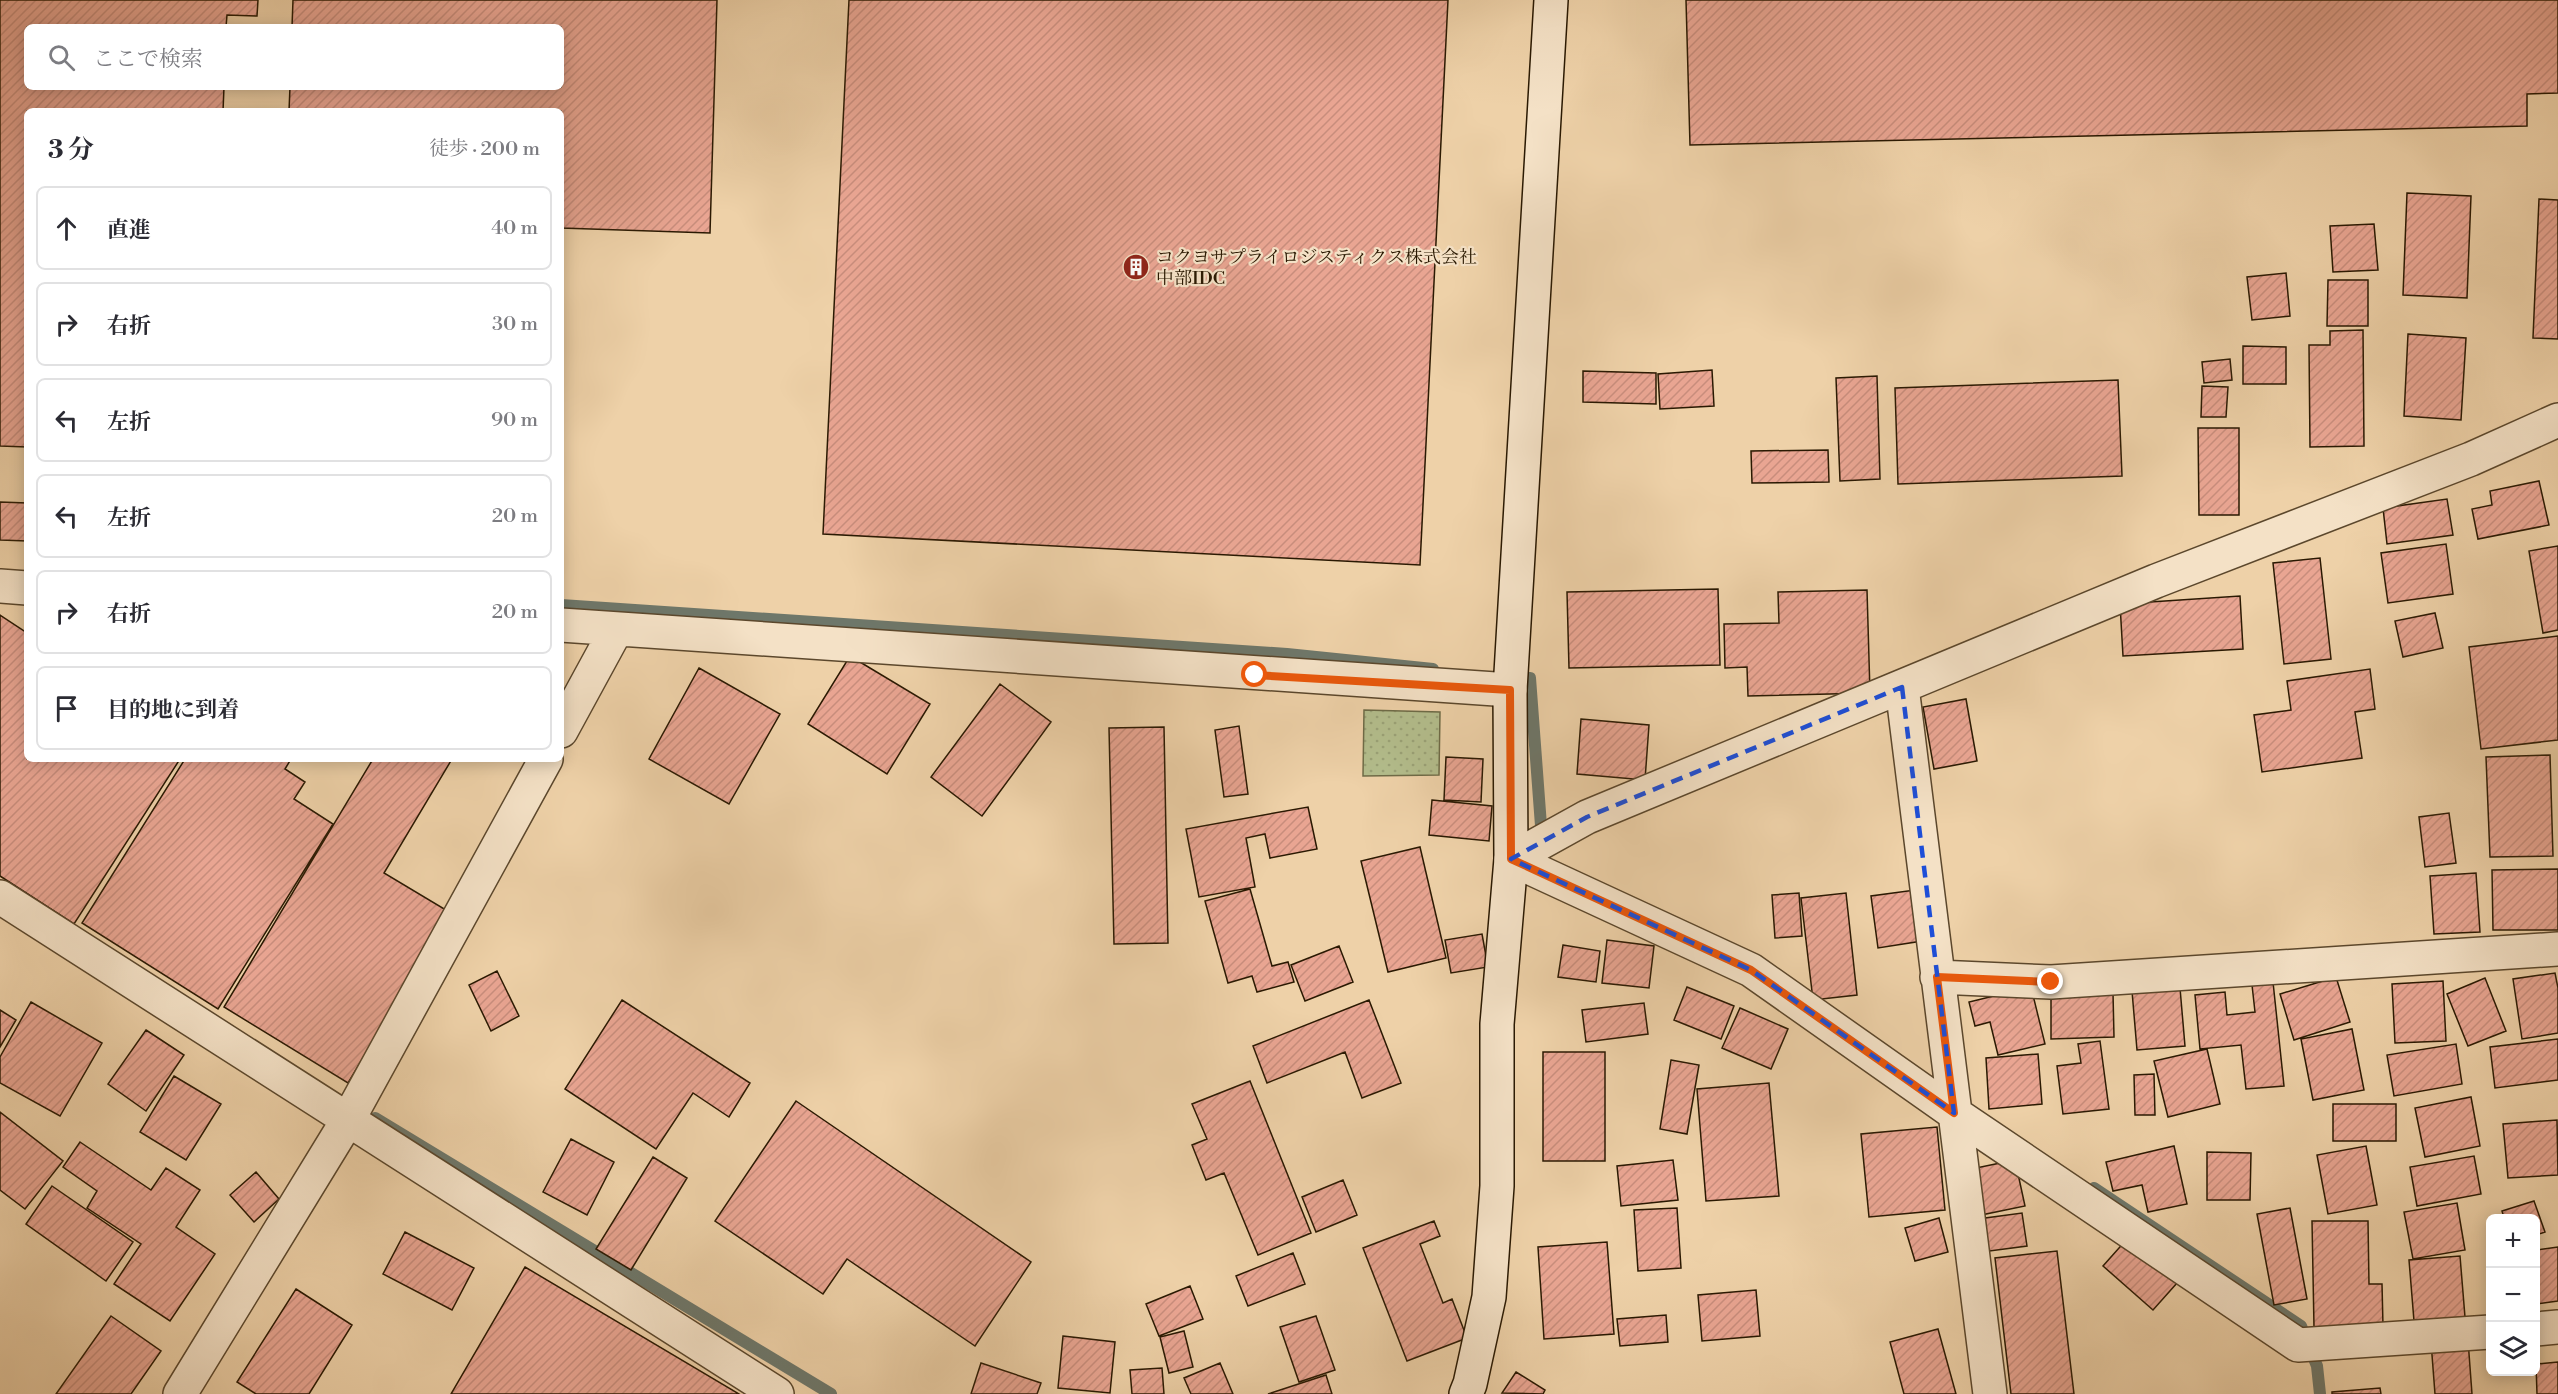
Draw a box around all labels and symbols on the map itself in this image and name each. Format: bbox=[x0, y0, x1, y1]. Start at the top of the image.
place label: コクヨサプライロジスティクス株式会社 中部IDC bbox=[1156, 246, 1477, 290]
building icon: コクヨサプライロジスティクス株式会社 中部IDC bbox=[1121, 252, 1151, 282]
route start bbox=[1241, 661, 1267, 687]
route end bbox=[2037, 968, 2063, 994]

